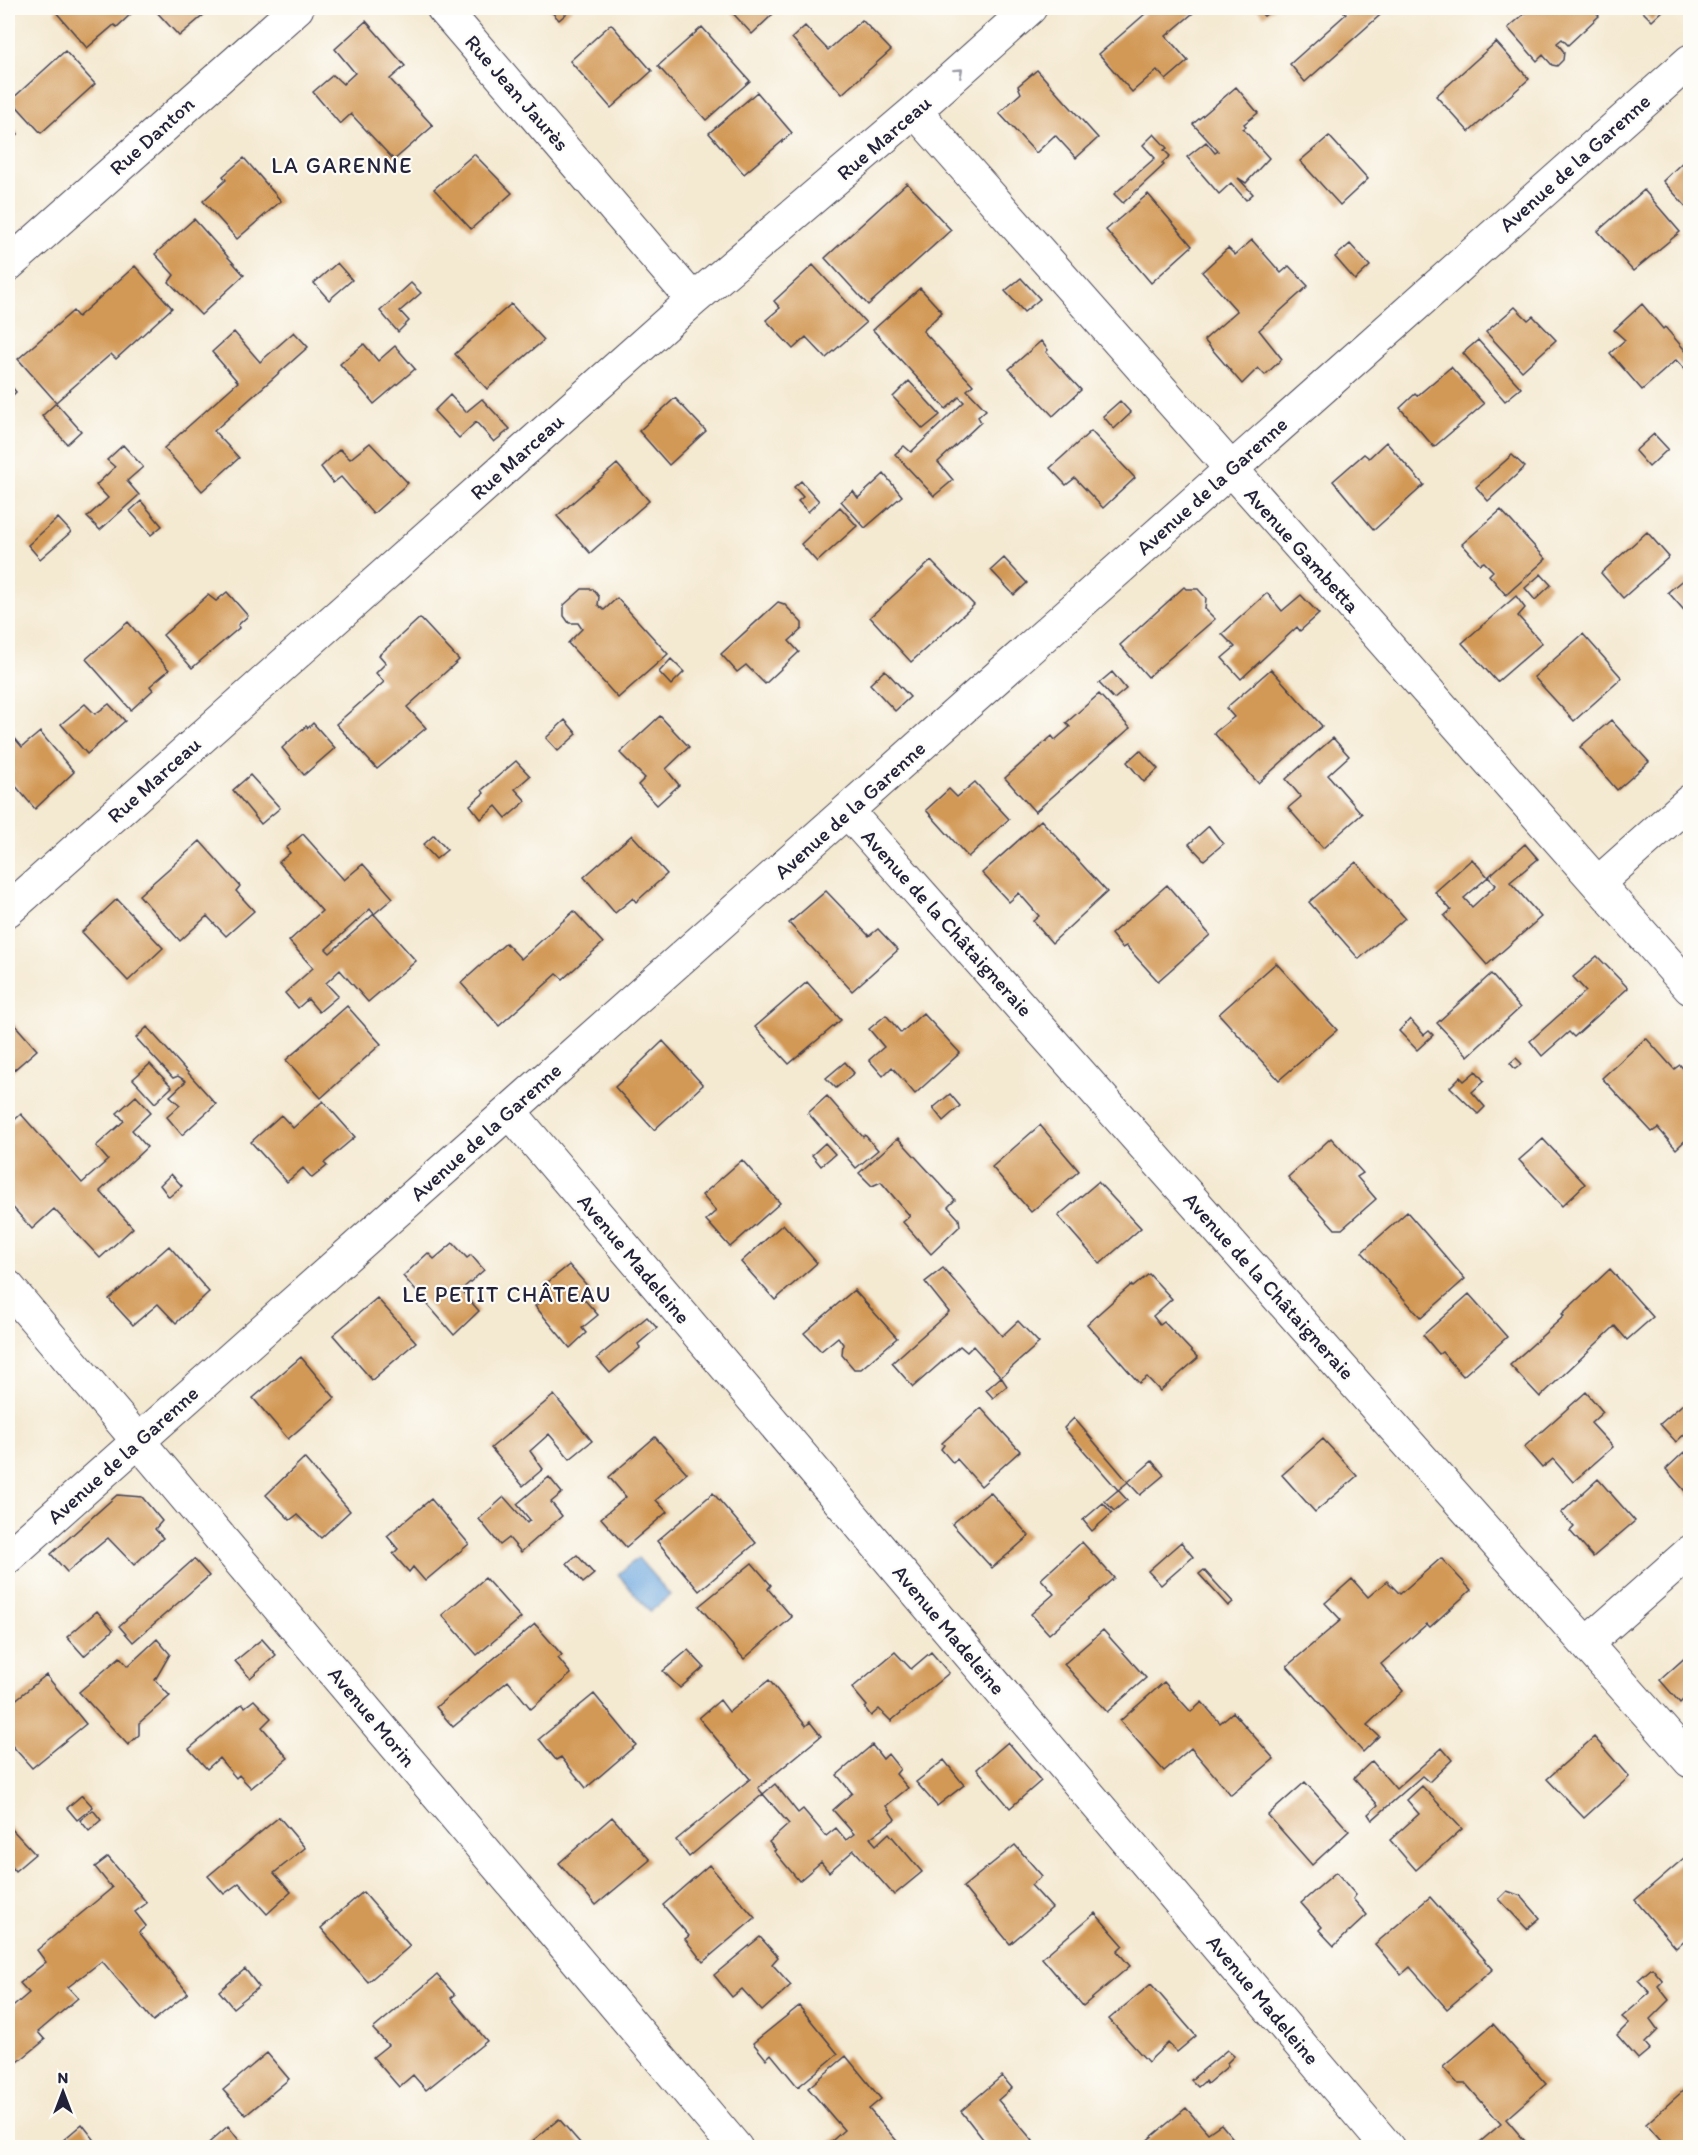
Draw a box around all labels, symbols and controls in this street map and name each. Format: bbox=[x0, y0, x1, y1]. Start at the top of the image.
street label: Rue Jean Jaurès bbox=[460, 29, 575, 156]
one-way arrow bbox=[952, 68, 963, 79]
street label: Avenue de la Garenne bbox=[1494, 88, 1655, 237]
street label: Rue Marceau bbox=[831, 90, 936, 185]
street label: Rue Danton bbox=[104, 91, 199, 180]
district label: LA GARENNE bbox=[271, 152, 413, 179]
street label: Rue Marceau bbox=[465, 408, 569, 505]
street label: Avenue de la Garenne bbox=[1131, 411, 1292, 560]
street label: Avenue Gambetta bbox=[1239, 482, 1365, 618]
street label: Rue Marceau bbox=[102, 731, 206, 828]
street label: Avenue de la Garenne bbox=[769, 735, 930, 884]
street label: Avenue de la Châtaigneraie bbox=[857, 824, 1038, 1021]
street label: Avenue de la Garenne bbox=[405, 1057, 566, 1206]
street label: Avenue de la Châtaigneraie bbox=[1179, 1187, 1360, 1384]
street label: Avenue Madeleine bbox=[573, 1189, 696, 1329]
district label: LE PETIT CHÂTEAU bbox=[402, 1281, 612, 1308]
street label: Avenue de la Garenne bbox=[42, 1380, 203, 1529]
street label: Avenue Madeleine bbox=[888, 1560, 1011, 1700]
street label: Avenue Morin bbox=[323, 1661, 422, 1772]
street label: Avenue Madeleine bbox=[1202, 1930, 1325, 2070]
north arrow bbox=[33, 2062, 93, 2122]
text: N bbox=[58, 2068, 68, 2087]

